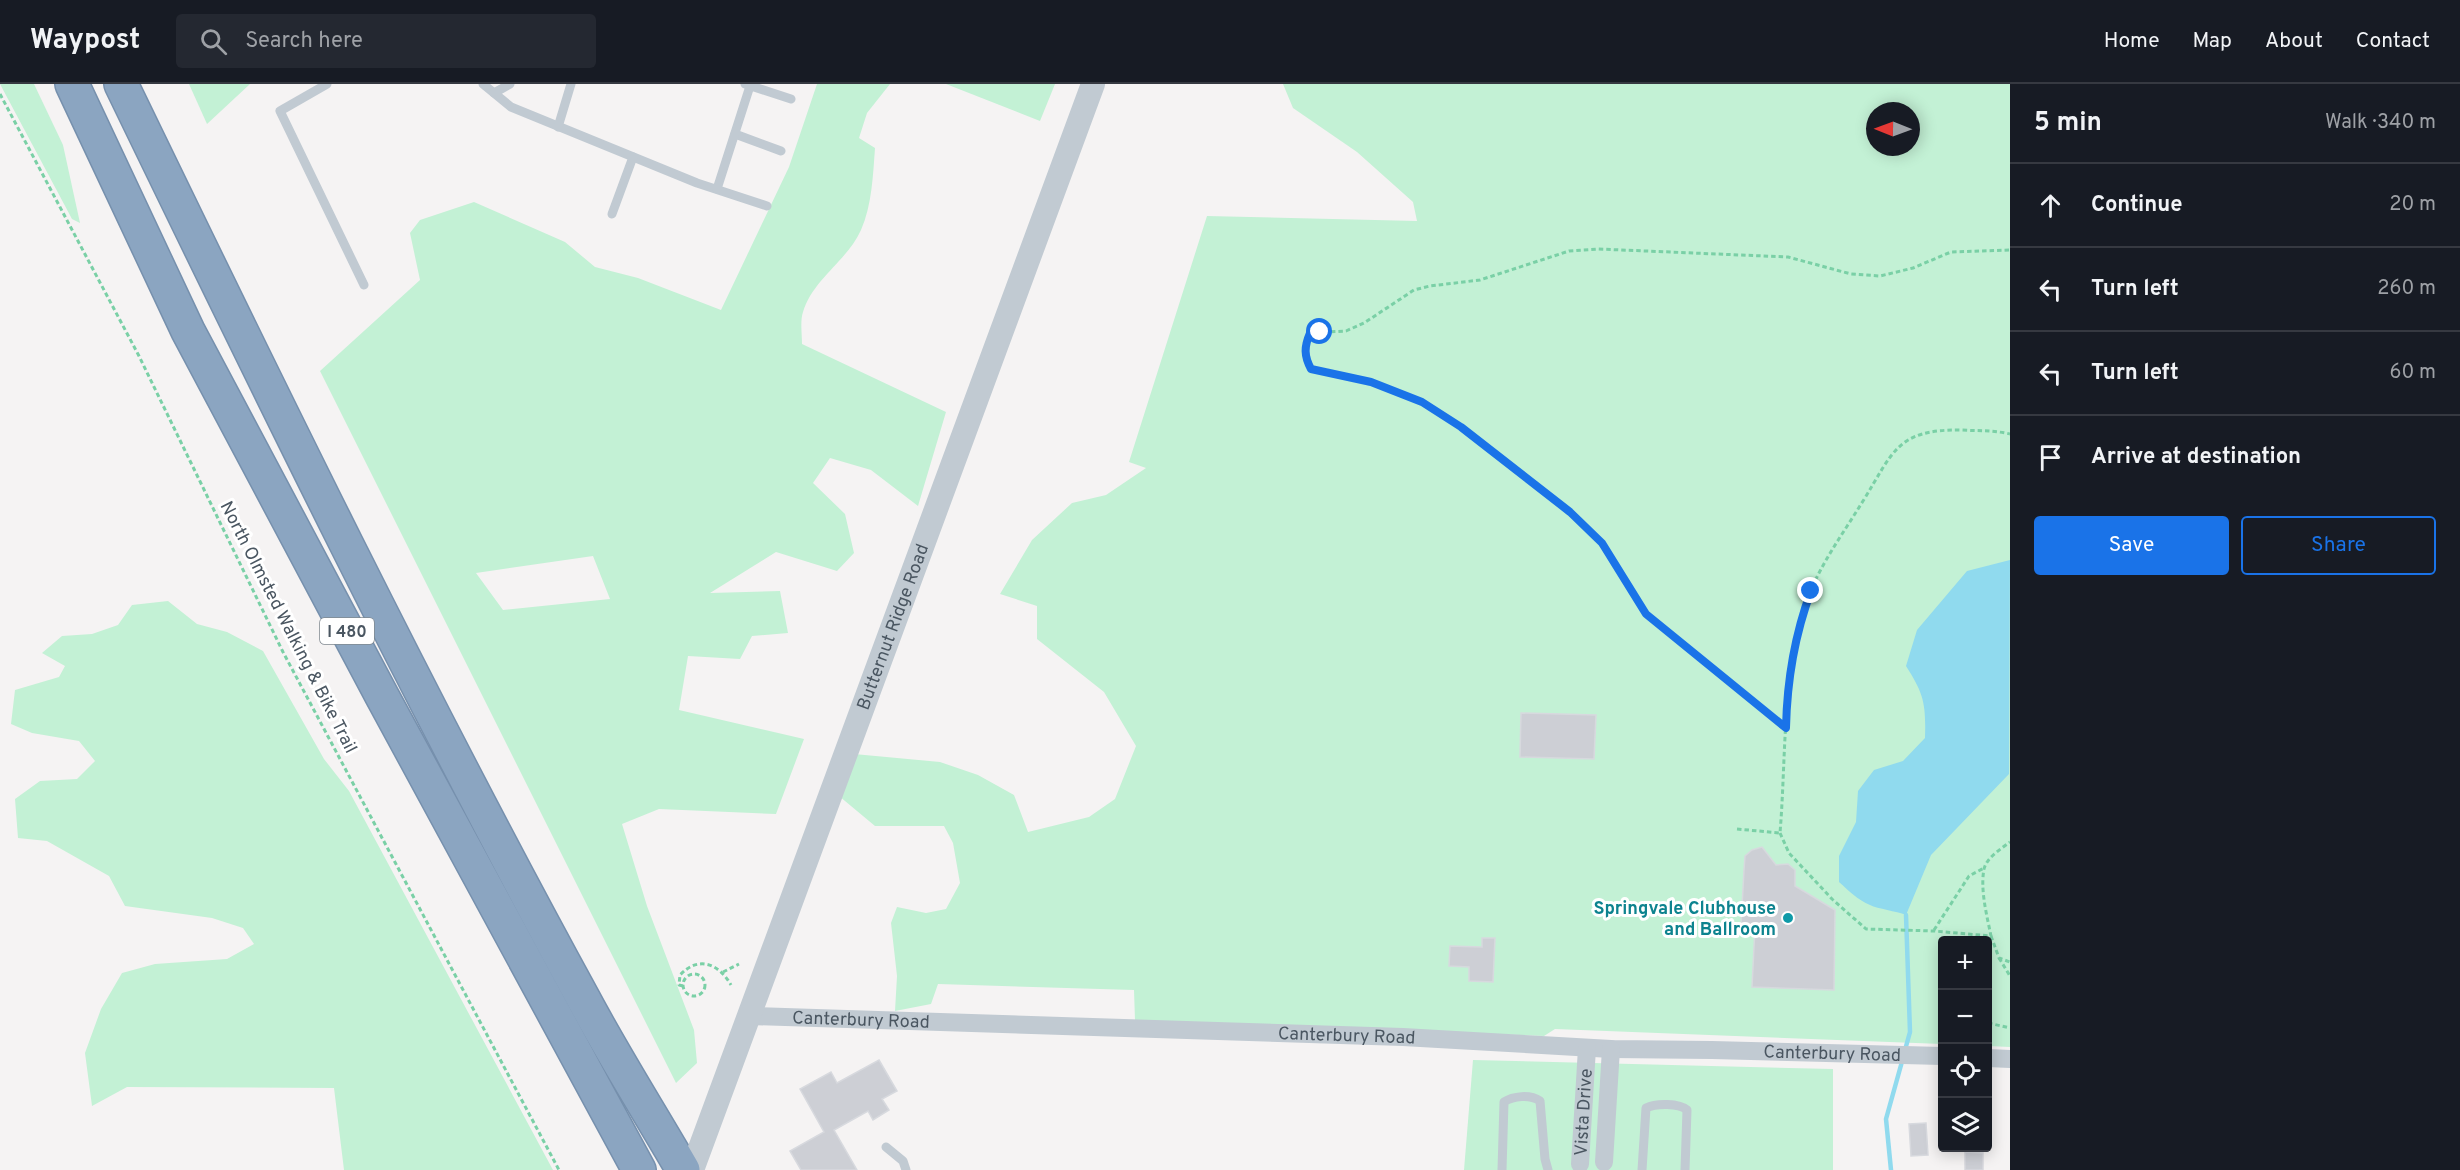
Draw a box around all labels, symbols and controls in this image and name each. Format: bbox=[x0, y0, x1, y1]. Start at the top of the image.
search box bbox=[176, 14, 596, 68]
text: Waypost bbox=[30, 23, 140, 59]
icon: search bbox=[197, 25, 230, 58]
text: Search here bbox=[245, 28, 363, 55]
text: Home bbox=[2104, 28, 2160, 55]
text: Map bbox=[2193, 28, 2232, 55]
text: About bbox=[2265, 28, 2323, 55]
text: Contact bbox=[2356, 28, 2430, 55]
north arrow bbox=[1866, 102, 1920, 156]
text: 5 min bbox=[2034, 107, 2102, 140]
text: Walk · 340 m bbox=[2325, 110, 2436, 136]
icon: ahead bbox=[2034, 189, 2067, 222]
text: Continue bbox=[2091, 192, 2182, 219]
text: 20 m bbox=[2389, 192, 2436, 218]
icon: left bbox=[2034, 273, 2067, 306]
text: Turn left bbox=[2091, 276, 2179, 303]
text: 260 m bbox=[2377, 276, 2436, 302]
route start bbox=[1306, 318, 1332, 344]
icon: left bbox=[2034, 357, 2067, 390]
text: Turn left bbox=[2091, 360, 2179, 387]
text: 60 m bbox=[2390, 360, 2436, 386]
icon: arrive bbox=[2034, 441, 2067, 474]
text: Arrive at destination bbox=[2091, 444, 2301, 471]
street label: North Olmsted Walking & Bike Trail bbox=[214, 498, 361, 758]
button: Save bbox=[2034, 516, 2229, 575]
button: Share bbox=[2241, 516, 2436, 575]
street label: Butternut Ridge Road bbox=[853, 541, 935, 714]
route end bbox=[1797, 577, 1823, 603]
road number: I 480 bbox=[320, 618, 374, 644]
place label: Springvale Clubhouse and Ballroom bbox=[1594, 898, 1776, 942]
marker: Springvale Clubhouse and Ballroom bbox=[1781, 911, 1795, 925]
map controls bbox=[1938, 936, 1992, 1152]
button: + bbox=[1938, 936, 1992, 990]
button: − bbox=[1938, 990, 1992, 1044]
street label: Canterbury Road bbox=[792, 1007, 930, 1035]
street label: Canterbury Road bbox=[1277, 1023, 1416, 1051]
street label: Canterbury Road bbox=[1763, 1041, 1901, 1068]
button: locate bbox=[1938, 1044, 1992, 1098]
street label: Vista Drive bbox=[1571, 1068, 1599, 1157]
button: layers bbox=[1938, 1098, 1992, 1152]

